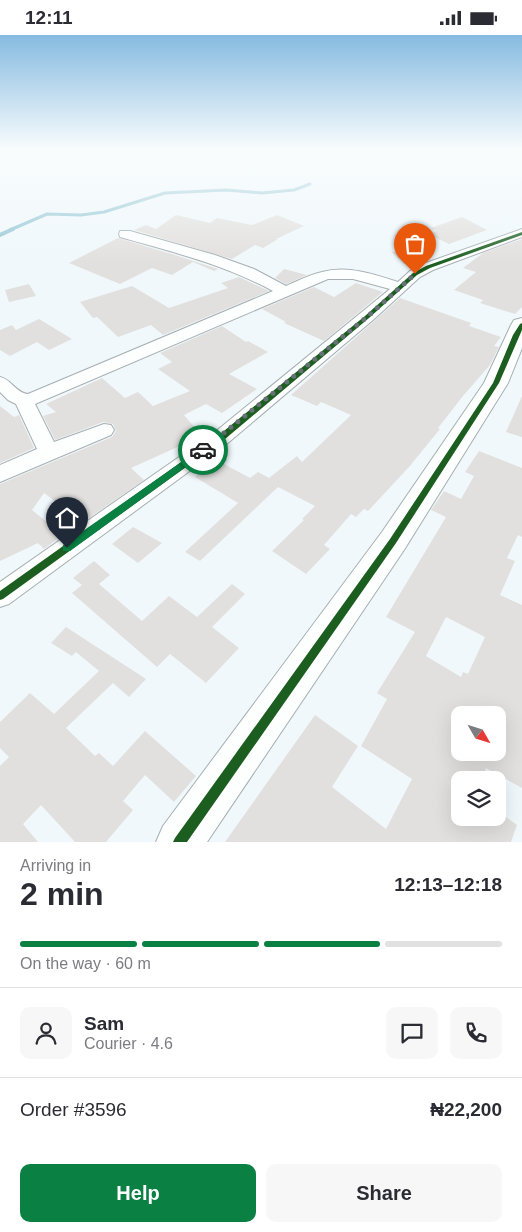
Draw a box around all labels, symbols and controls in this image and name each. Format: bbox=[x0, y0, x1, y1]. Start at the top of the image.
text: 12:11 bbox=[25, 7, 73, 28]
pin bbox=[394, 223, 436, 274]
icon: bag bbox=[401, 230, 429, 258]
courier bbox=[178, 425, 228, 475]
icon: car bbox=[189, 436, 217, 464]
pin bbox=[46, 497, 88, 548]
icon: home bbox=[53, 504, 81, 532]
north arrow bbox=[451, 706, 506, 761]
map controls bbox=[451, 706, 506, 826]
button: layers bbox=[451, 771, 506, 826]
text: Arriving in bbox=[20, 857, 91, 874]
text: 12:13–12:18 bbox=[394, 874, 502, 895]
text: 2 min bbox=[20, 876, 104, 912]
text: On the way · 60 m bbox=[20, 955, 151, 972]
button: person bbox=[20, 1007, 72, 1059]
button: chat bbox=[386, 1007, 438, 1059]
button: phone bbox=[450, 1007, 502, 1059]
text: Sam bbox=[84, 1013, 124, 1034]
text: Courier · 4.6 bbox=[84, 1035, 173, 1052]
text: Order #3596 bbox=[20, 1099, 127, 1120]
text: ₦22,200 bbox=[430, 1099, 502, 1120]
button: Help bbox=[20, 1164, 256, 1222]
button: Share bbox=[266, 1164, 502, 1222]

